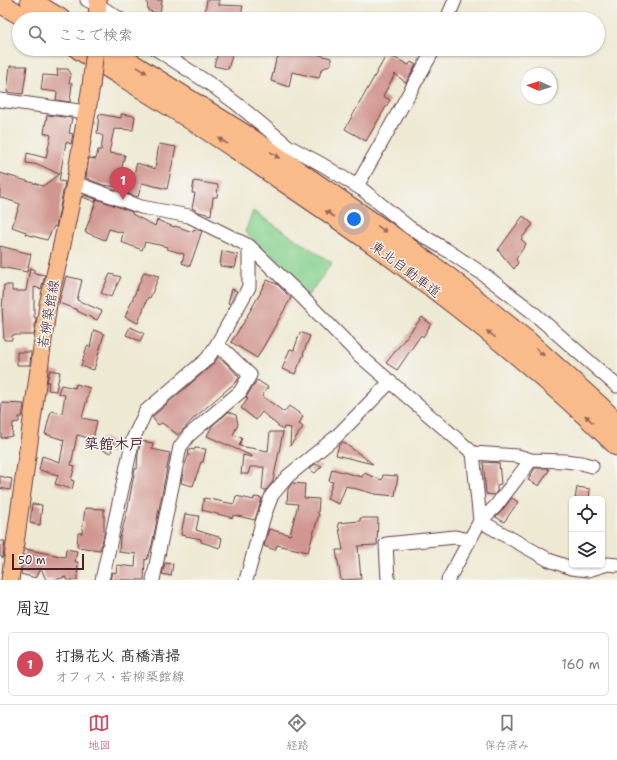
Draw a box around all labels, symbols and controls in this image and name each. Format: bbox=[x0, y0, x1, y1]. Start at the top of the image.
search box bbox=[12, 12, 605, 56]
icon: search bbox=[26, 23, 48, 45]
text: ここで検索 bbox=[58, 25, 133, 45]
one-way arrow bbox=[137, 66, 148, 73]
north arrow bbox=[521, 68, 557, 104]
one-way arrow bbox=[218, 137, 228, 145]
one-way arrow bbox=[269, 152, 281, 159]
pin: 1 bbox=[110, 167, 136, 200]
your location bbox=[344, 209, 364, 229]
one-way arrow bbox=[325, 210, 336, 218]
one-way arrow bbox=[377, 225, 387, 233]
street label: 東北自動車道 bbox=[367, 237, 445, 301]
street label: 若柳築館線 bbox=[33, 278, 63, 350]
one-way arrow bbox=[485, 330, 496, 338]
one-way arrow bbox=[535, 347, 545, 357]
one-way arrow bbox=[584, 414, 594, 423]
district label: 築館木戸 bbox=[84, 434, 144, 454]
map controls bbox=[569, 496, 605, 568]
button: locate bbox=[569, 496, 605, 532]
button: layers bbox=[569, 532, 605, 568]
scale bar bbox=[12, 552, 84, 571]
text: 50 m bbox=[18, 553, 46, 568]
text: 周辺 bbox=[16, 597, 50, 619]
text: 打揚花火 髙橋清掃 bbox=[55, 646, 180, 666]
text: 1 bbox=[27, 656, 33, 673]
text: 160 m bbox=[562, 656, 600, 673]
text: オフィス · 若柳築館線 bbox=[55, 668, 185, 685]
tab: 地図 bbox=[88, 712, 110, 753]
tab: 経路 bbox=[286, 712, 308, 753]
tab: 保存済み bbox=[485, 712, 529, 753]

